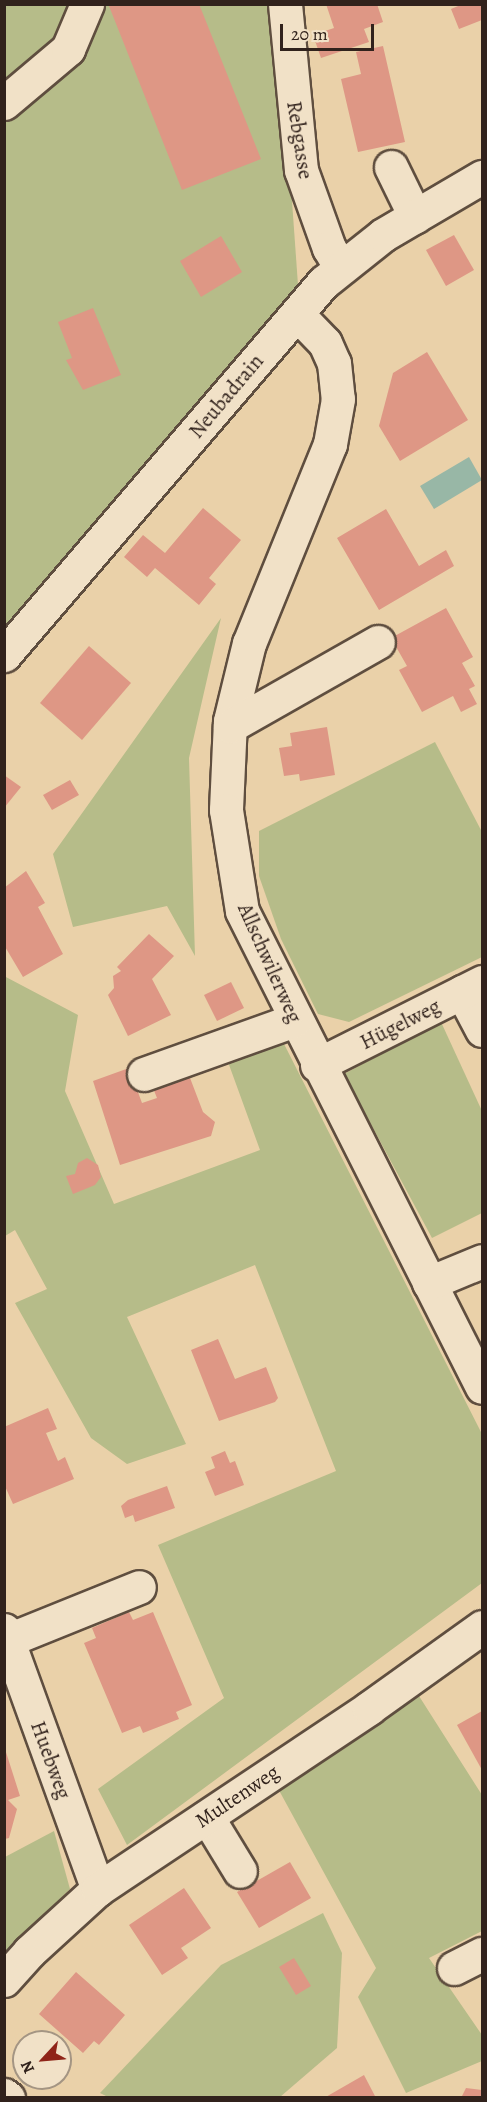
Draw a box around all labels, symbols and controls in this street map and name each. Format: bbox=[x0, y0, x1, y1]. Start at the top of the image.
scale bar bbox=[283, 12, 378, 50]
text: 20 m bbox=[291, 22, 328, 46]
street label: Rebgasse bbox=[281, 99, 319, 181]
street label: Neubadrain bbox=[183, 349, 269, 443]
street label: Allschwilerweg bbox=[232, 899, 308, 1027]
street label: Hügelweg bbox=[356, 993, 444, 1055]
street label: Huebweg bbox=[25, 1718, 77, 1802]
street label: Multenweg bbox=[190, 1759, 284, 1833]
north arrow bbox=[12, 2030, 72, 2090]
text: N bbox=[15, 2057, 40, 2077]

